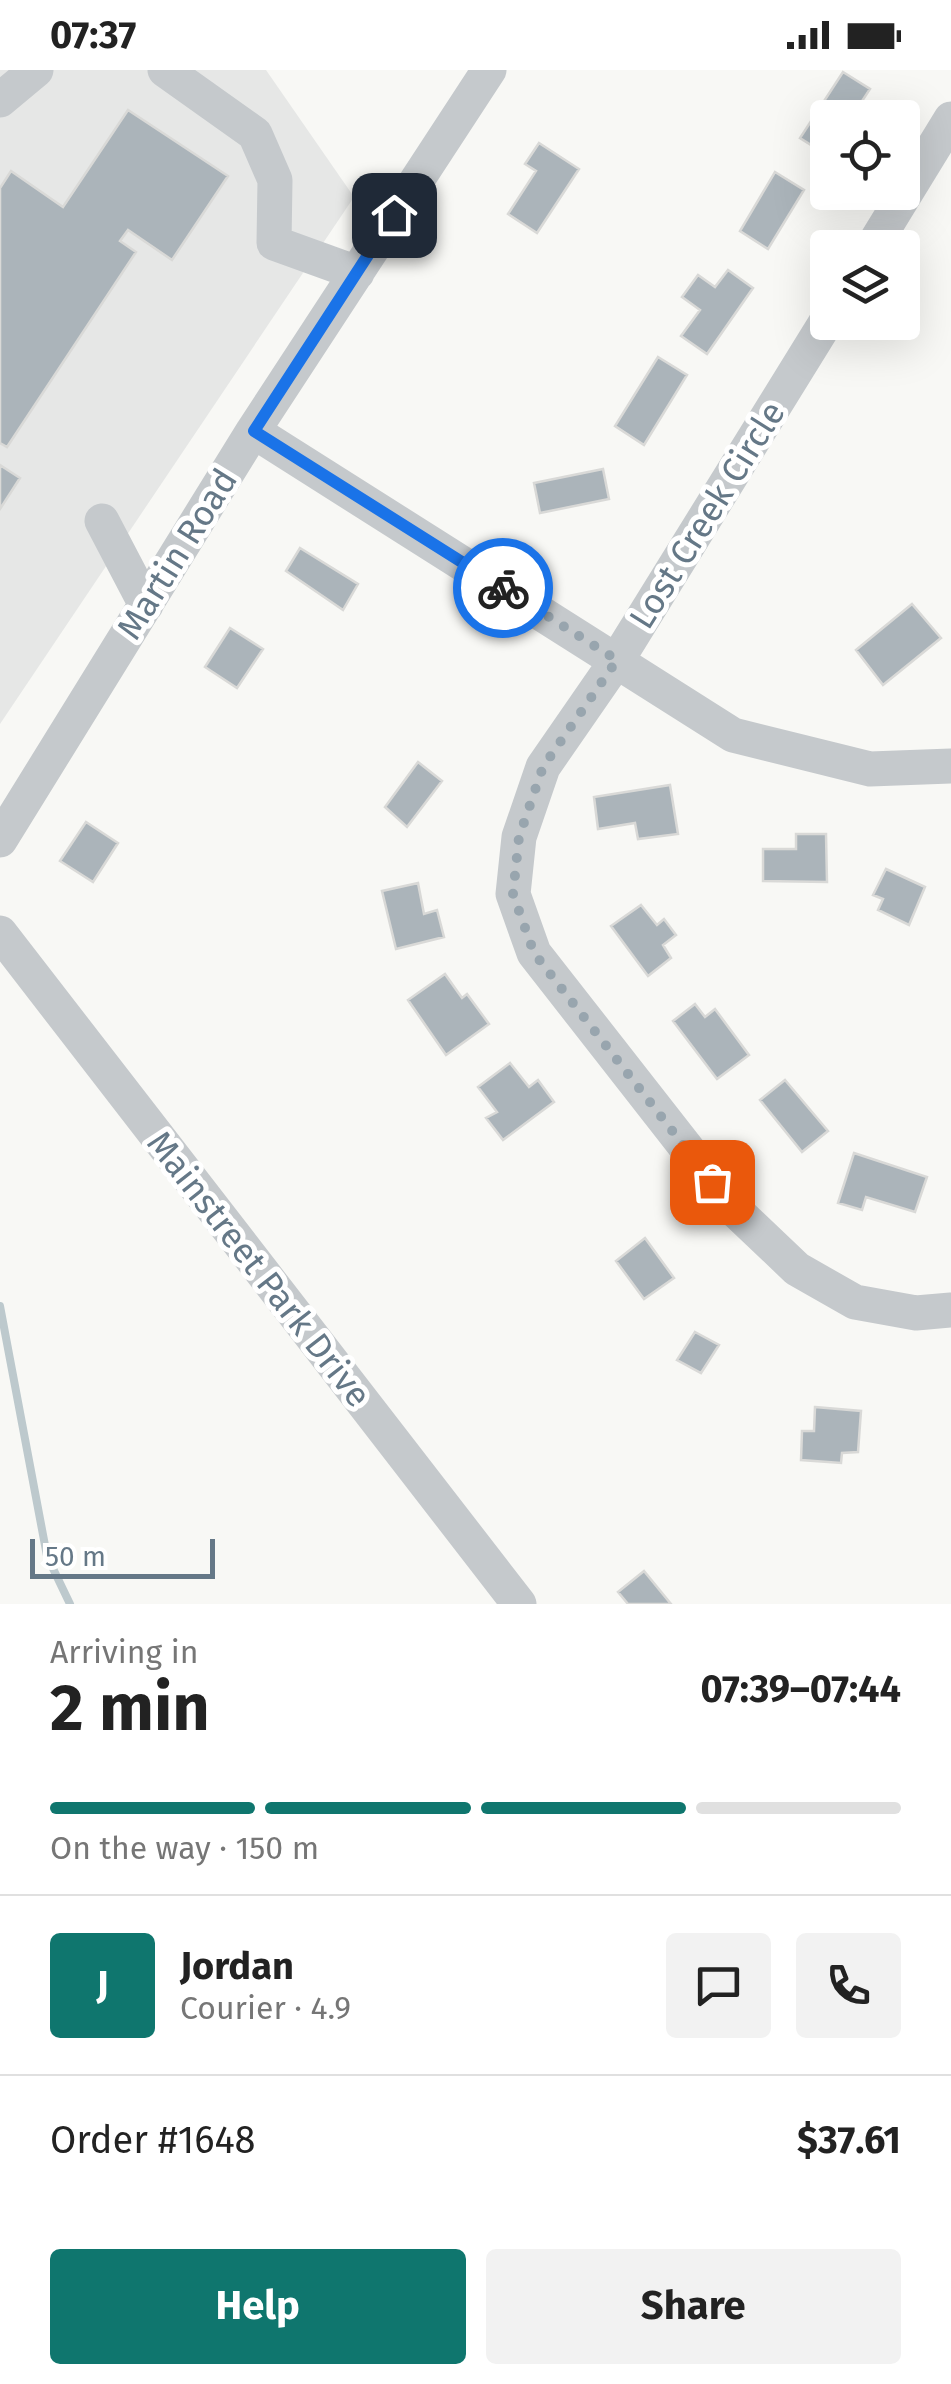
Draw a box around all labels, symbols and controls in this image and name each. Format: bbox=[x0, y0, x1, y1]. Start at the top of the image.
text: 07:37 bbox=[50, 12, 136, 58]
map controls bbox=[810, 100, 920, 340]
button: locate bbox=[810, 100, 920, 210]
pin bbox=[352, 173, 437, 258]
icon: home bbox=[367, 188, 422, 243]
button: layers bbox=[810, 230, 920, 340]
street label: Lost Creek Circle bbox=[620, 394, 794, 636]
street label: Martin Road bbox=[108, 461, 246, 647]
courier bbox=[453, 538, 553, 638]
icon: bike bbox=[476, 561, 531, 616]
street label: Mainstreet Park Drive bbox=[138, 1123, 380, 1415]
pin bbox=[670, 1140, 755, 1225]
icon: bag bbox=[685, 1155, 740, 1210]
scale bar bbox=[30, 1534, 215, 1578]
text: 50 m bbox=[45, 1540, 106, 1573]
text: Arriving in bbox=[50, 1633, 198, 1671]
text: 07:39–07:44 bbox=[701, 1666, 901, 1712]
text: 2 min bbox=[50, 1669, 210, 1747]
text: On the way · 150 m bbox=[50, 1829, 319, 1867]
button: chat bbox=[666, 1933, 771, 2038]
button: phone bbox=[796, 1933, 901, 2038]
text: Jordan bbox=[180, 1943, 294, 1989]
text: J bbox=[96, 1962, 109, 2008]
text: Courier · 4.9 bbox=[180, 1989, 351, 2027]
text: Order #1648 bbox=[50, 2117, 256, 2163]
text: $37.61 bbox=[797, 2117, 901, 2163]
button: Help bbox=[50, 2249, 466, 2364]
button: Share bbox=[486, 2249, 901, 2364]

